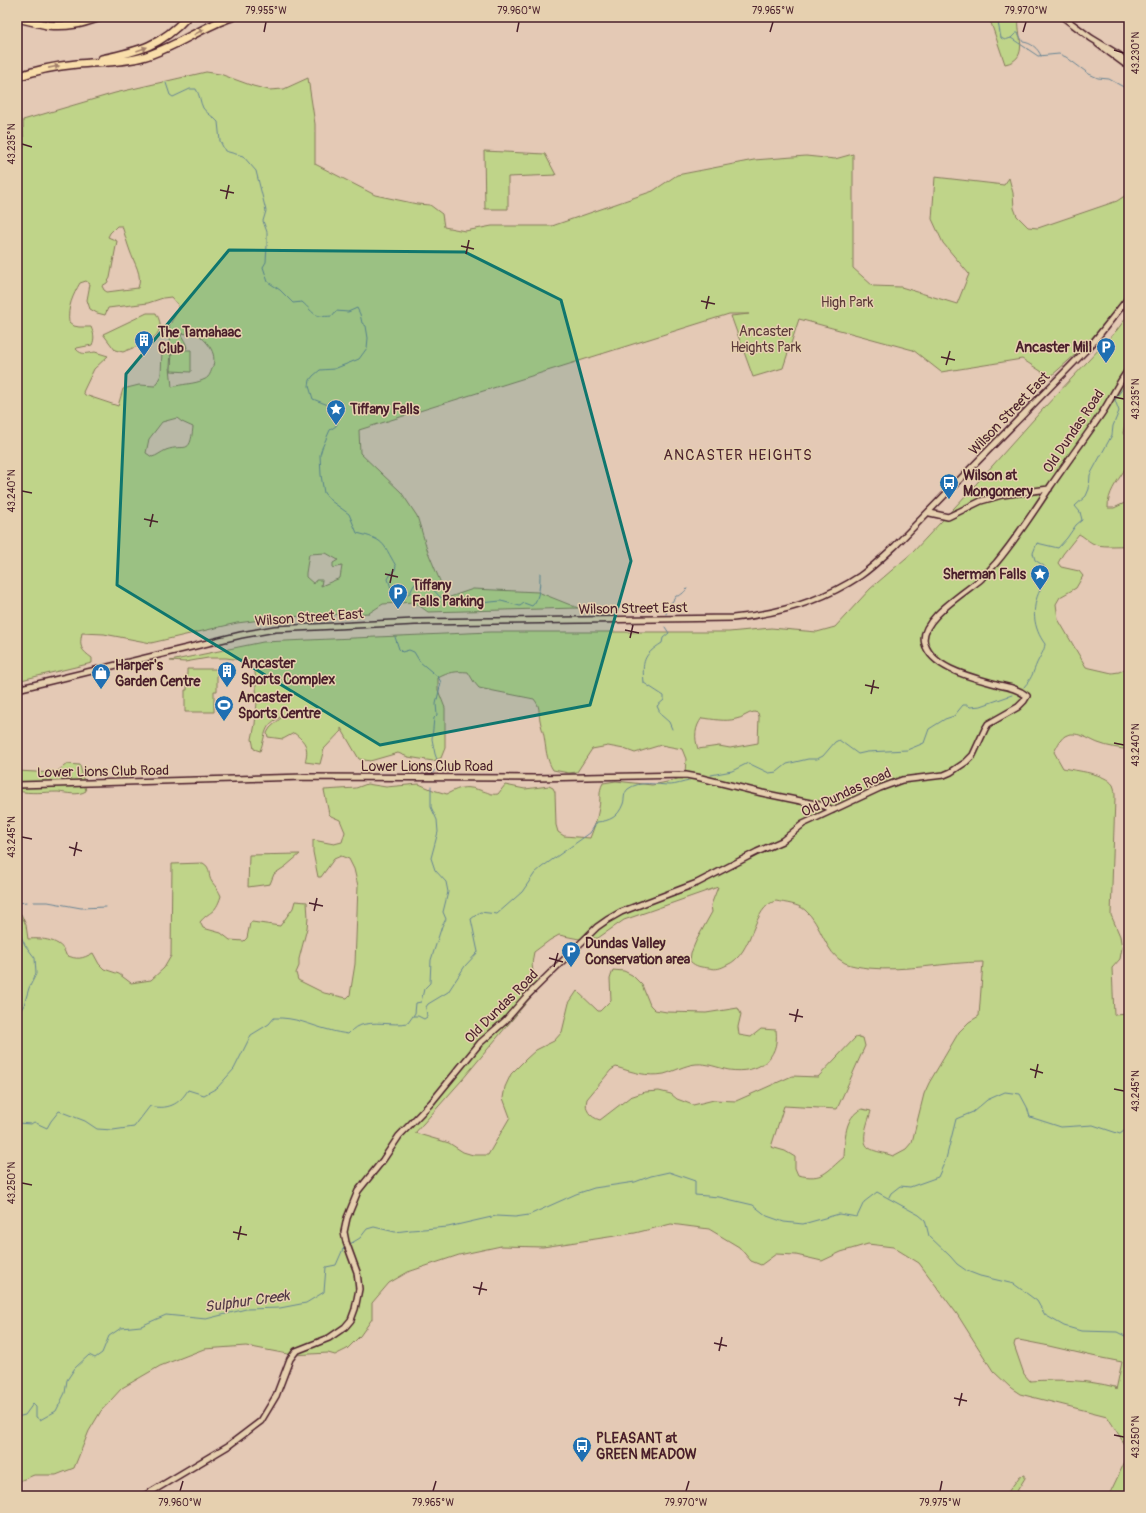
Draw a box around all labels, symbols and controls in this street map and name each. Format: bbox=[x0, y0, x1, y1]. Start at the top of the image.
text: 79.955°W bbox=[245, 5, 287, 17]
text: 79.960°W bbox=[497, 5, 541, 17]
text: 79.965°W bbox=[752, 5, 794, 17]
text: 79.970°W bbox=[1005, 5, 1048, 17]
one-way arrow bbox=[193, 29, 205, 36]
text: 43.230°N bbox=[1130, 32, 1142, 74]
one-way arrow bbox=[137, 45, 149, 51]
one-way arrow bbox=[48, 64, 61, 70]
text: 43.235°N bbox=[6, 123, 18, 165]
park label: High Park bbox=[821, 294, 873, 311]
park label: Ancaster Heights Park bbox=[731, 323, 802, 356]
place label: The Tamahaac Club bbox=[157, 324, 241, 357]
building icon: The Tamahaac Club bbox=[133, 329, 155, 357]
parking icon: Ancaster Mill bbox=[1095, 336, 1117, 364]
place label: Ancaster Mill bbox=[1015, 339, 1092, 356]
street label: Wilson Street East bbox=[965, 368, 1054, 458]
text: 43.235°N bbox=[1130, 378, 1142, 420]
street label: Old Dundas Road bbox=[1039, 386, 1108, 476]
place icon: Tiffany Falls bbox=[325, 398, 347, 426]
place label: Tiffany Falls bbox=[349, 401, 420, 418]
district label: ANCASTER HEIGHTS bbox=[663, 446, 813, 465]
place label: Wilson at Mongomery bbox=[963, 467, 1033, 500]
text: 43.240°N bbox=[6, 469, 18, 512]
bus stop icon: Wilson at Mongomery bbox=[938, 472, 960, 500]
place icon: Sherman Falls bbox=[1029, 563, 1051, 591]
place label: Sherman Falls bbox=[943, 566, 1027, 583]
place label: Tiffany Falls Parking bbox=[411, 577, 484, 610]
parking icon: Tiffany Falls Parking bbox=[387, 582, 409, 610]
street label: Wilson Street East bbox=[578, 599, 688, 618]
street label: Wilson Street East bbox=[254, 605, 364, 630]
place label: Ancaster Sports Complex bbox=[241, 655, 335, 688]
place label: Harper's Garden Centre bbox=[115, 657, 201, 690]
building icon: Ancaster Sports Complex bbox=[216, 660, 238, 688]
shop icon: Harper's Garden Centre bbox=[90, 662, 112, 690]
place label: Ancaster Sports Centre bbox=[238, 689, 322, 722]
sports icon: Ancaster Sports Centre bbox=[213, 694, 235, 722]
text: 43.240°N bbox=[1130, 723, 1142, 766]
street label: Lower Lions Club Road bbox=[361, 758, 493, 775]
street label: Lower Lions Club Road bbox=[37, 762, 169, 781]
street label: Old Dundas Road bbox=[799, 764, 894, 821]
text: 43.245°N bbox=[6, 816, 18, 858]
place label: Dundas Valley Conservation area bbox=[585, 935, 691, 968]
parking icon: Dundas Valley Conservation area bbox=[560, 940, 582, 968]
street label: Old Dundas Road bbox=[461, 966, 542, 1047]
text: 43.245°N bbox=[1130, 1070, 1142, 1112]
text: 43.250°N bbox=[6, 1161, 18, 1204]
water label: Sulphur Creek bbox=[203, 1286, 292, 1317]
text: 43.250°N bbox=[1130, 1415, 1142, 1458]
place label: PLEASANT at GREEN MEADOW bbox=[596, 1430, 697, 1463]
bus stop icon: PLEASANT at GREEN MEADOW bbox=[571, 1435, 593, 1463]
text: 79.960°W bbox=[158, 1497, 202, 1509]
text: 79.965°W bbox=[412, 1497, 454, 1509]
text: 79.970°W bbox=[665, 1497, 708, 1509]
text: 79.975°W bbox=[919, 1497, 961, 1509]

